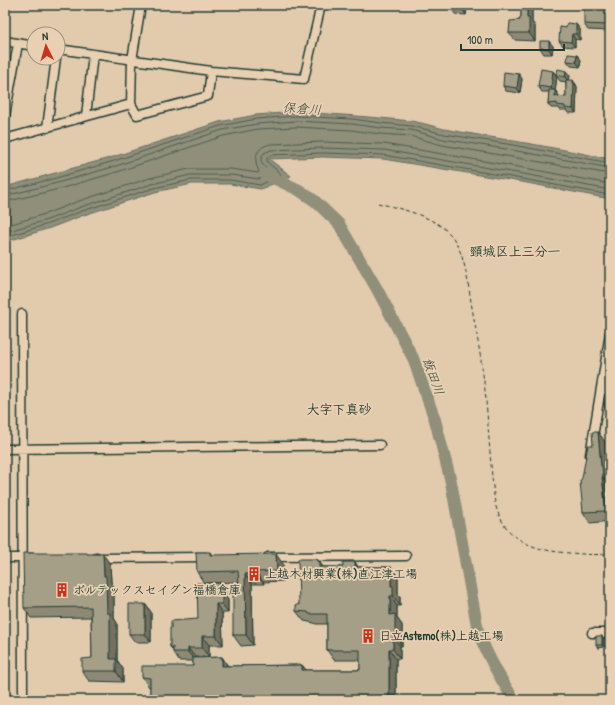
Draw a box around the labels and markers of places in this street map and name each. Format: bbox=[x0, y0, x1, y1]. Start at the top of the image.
place label: 上越木材興業(株)直江津工場 bbox=[265, 565, 417, 582]
building icon: 上越木材興業(株)直江津工場 bbox=[246, 566, 262, 582]
place label: ボルテックスセイグン福橋倉庫 bbox=[73, 581, 241, 598]
building icon: ボルテックスセイグン福橋倉庫 bbox=[54, 582, 70, 598]
place label: 日立Astemo(株)上越工場 bbox=[379, 627, 504, 644]
building icon: 日立Astemo(株)上越工場 bbox=[360, 628, 376, 644]

